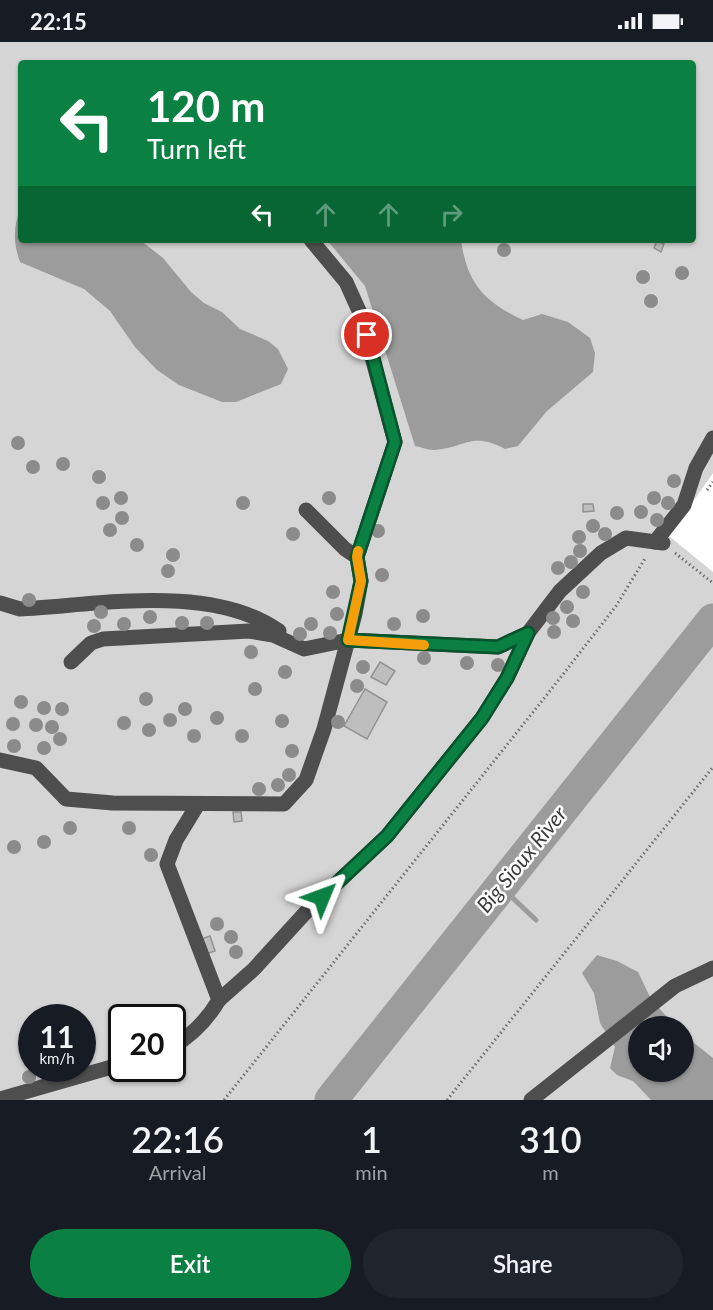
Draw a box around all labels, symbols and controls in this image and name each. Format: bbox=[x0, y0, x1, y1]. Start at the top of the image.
text: 22:15 bbox=[30, 8, 87, 35]
text: 120 m bbox=[147, 81, 265, 131]
icon: left bbox=[48, 84, 126, 162]
text: Turn left bbox=[147, 132, 246, 165]
icon: left bbox=[246, 198, 279, 231]
icon: ahead bbox=[309, 198, 342, 231]
icon: ahead bbox=[372, 198, 405, 231]
icon: right bbox=[435, 198, 468, 231]
pin bbox=[341, 309, 392, 360]
icon: arrive bbox=[350, 318, 383, 351]
water label: Big Sioux River bbox=[471, 801, 571, 917]
position arrow bbox=[290, 865, 354, 929]
speed limit sign: 20 bbox=[108, 1004, 186, 1082]
map controls bbox=[628, 1016, 694, 1082]
button: sound bbox=[628, 1016, 694, 1082]
text: 11 bbox=[40, 1018, 74, 1054]
text: km/h bbox=[39, 1049, 75, 1067]
text: 22:16 bbox=[131, 1117, 224, 1161]
text: 1 bbox=[361, 1117, 382, 1161]
text: 310 bbox=[519, 1117, 582, 1161]
text: Arrival bbox=[149, 1160, 206, 1184]
text: min bbox=[355, 1160, 388, 1184]
text: m bbox=[542, 1160, 559, 1184]
button: Exit bbox=[30, 1229, 351, 1298]
button: Share bbox=[363, 1229, 683, 1298]

